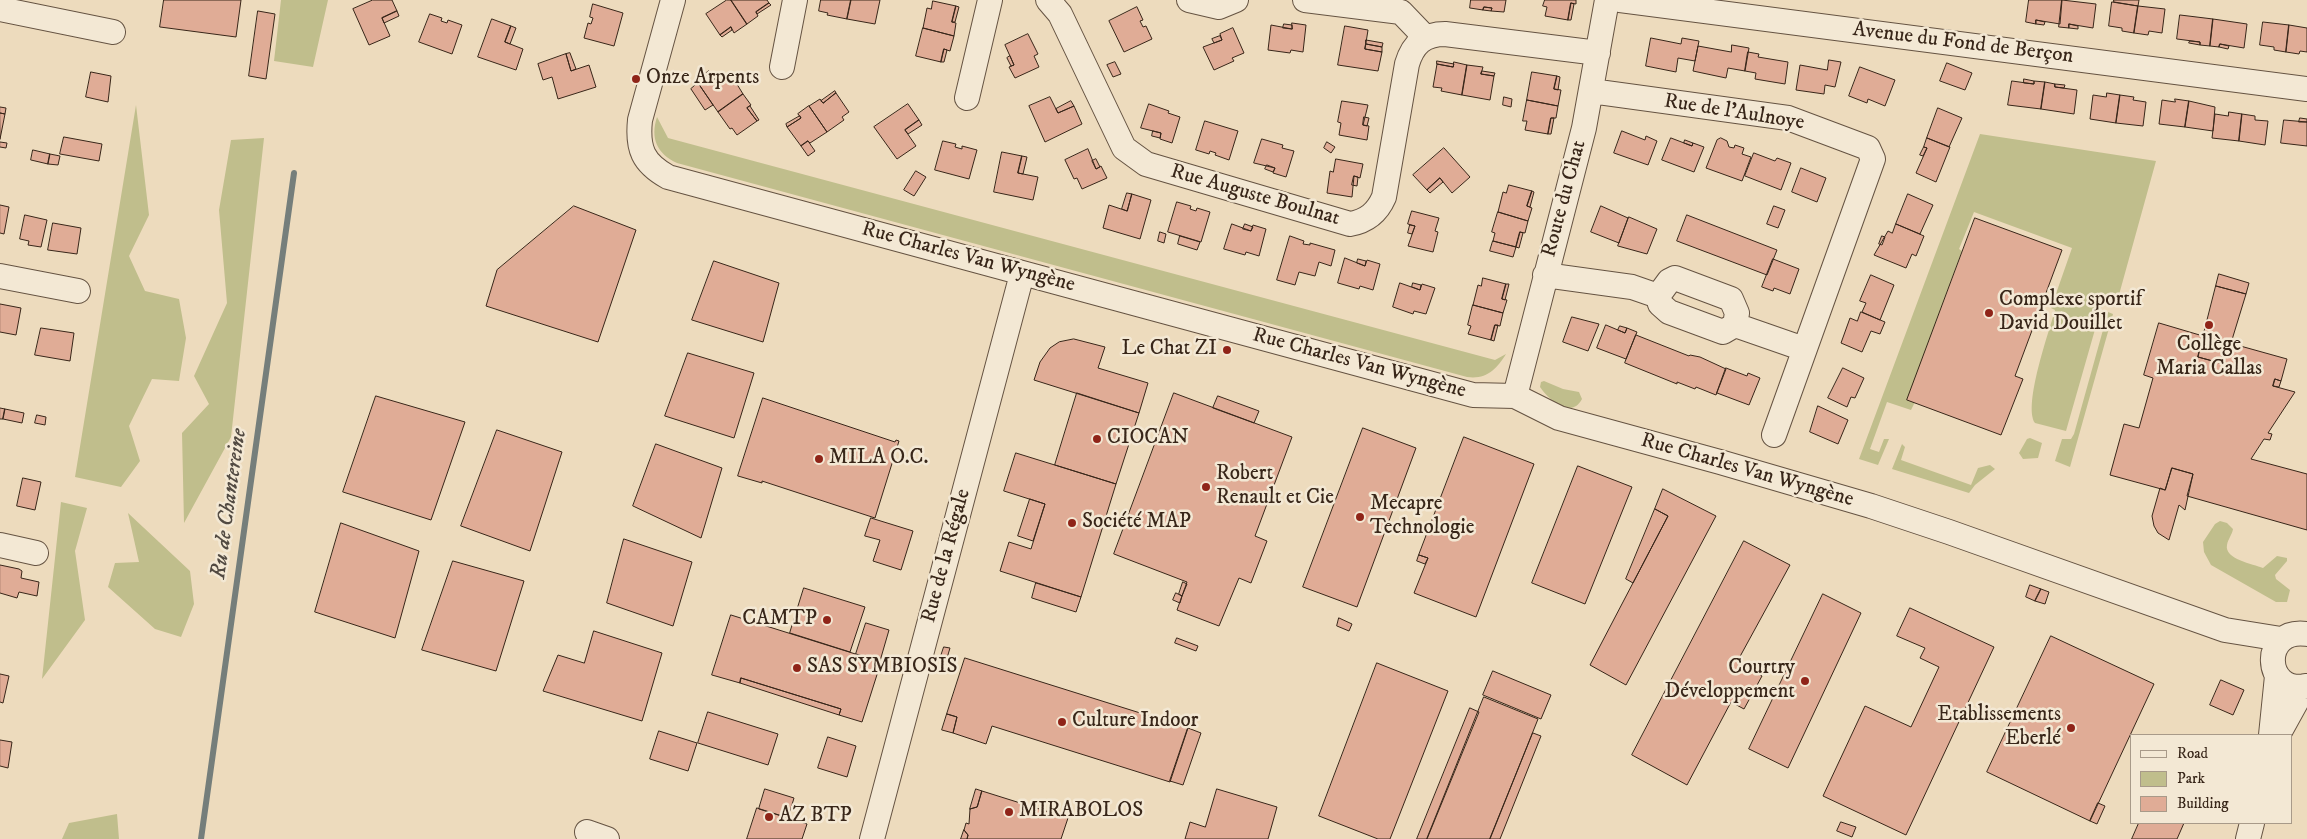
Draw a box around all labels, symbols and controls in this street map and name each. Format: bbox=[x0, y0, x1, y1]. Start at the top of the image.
street label: Avenue du Fond de Berçon bbox=[1851, 18, 2075, 70]
place label: Onze Arpents bbox=[646, 66, 759, 92]
marker: Onze Arpents bbox=[630, 73, 642, 85]
street label: Rue de l'Aulnoye bbox=[1662, 89, 1806, 137]
street label: Route du Chat bbox=[1537, 138, 1593, 260]
street label: Rue Auguste Boulnat bbox=[1168, 160, 1342, 232]
street label: Rue Charles Van Wyngène bbox=[859, 217, 1077, 299]
place label: Complexe sportif David Douillet bbox=[1999, 288, 2142, 338]
marker: Complexe sportif David Douillet bbox=[1983, 307, 1995, 319]
marker: Collège Maria Callas bbox=[2203, 319, 2215, 331]
street label: Rue Charles Van Wyngène bbox=[1250, 323, 1468, 405]
place label: Collège Maria Callas bbox=[2156, 333, 2262, 383]
place label: Le Chat ZI bbox=[1121, 337, 1217, 363]
marker: Le Chat ZI bbox=[1221, 344, 1233, 356]
place label: CIOCAN bbox=[1107, 426, 1189, 452]
water label: Ru de Chantereine bbox=[206, 427, 254, 581]
street label: Rue Charles Van Wyngène bbox=[1638, 429, 1856, 513]
marker: CIOCAN bbox=[1091, 433, 1103, 445]
place label: MILA O.C. bbox=[829, 446, 929, 472]
marker: MILA O.C. bbox=[813, 453, 825, 465]
place label: Robert Renault et Cie bbox=[1216, 462, 1334, 512]
marker: Robert Renault et Cie bbox=[1200, 481, 1212, 493]
street label: Rue de la Régale bbox=[917, 486, 977, 626]
place label: Mecapre Technologie bbox=[1370, 492, 1474, 542]
place label: Société MAP bbox=[1082, 510, 1191, 536]
marker: Mecapre Technologie bbox=[1354, 511, 1366, 523]
marker: Société MAP bbox=[1066, 517, 1078, 529]
place label: CAMTP bbox=[742, 607, 817, 633]
marker: CAMTP bbox=[821, 614, 833, 626]
place label: SAS SYMBIOSIS bbox=[807, 655, 958, 681]
place label: Courtry Développement bbox=[1665, 656, 1795, 706]
marker: SAS SYMBIOSIS bbox=[791, 662, 803, 674]
marker: Courtry Développement bbox=[1799, 675, 1811, 687]
place label: Etablissements Eberlé bbox=[1937, 703, 2061, 753]
place label: Culture Indoor bbox=[1072, 709, 1198, 735]
marker: Culture Indoor bbox=[1056, 716, 1068, 728]
marker: Etablissements Eberlé bbox=[2065, 722, 2077, 734]
legend bbox=[2130, 734, 2292, 824]
text: Road bbox=[2177, 744, 2208, 763]
text: Park bbox=[2177, 769, 2205, 788]
text: Building bbox=[2177, 794, 2229, 813]
place label: MIRABOLOS bbox=[1019, 799, 1143, 825]
place label: AZ BTP bbox=[779, 804, 852, 830]
marker: MIRABOLOS bbox=[1003, 806, 1015, 818]
marker: AZ BTP bbox=[763, 811, 775, 823]

